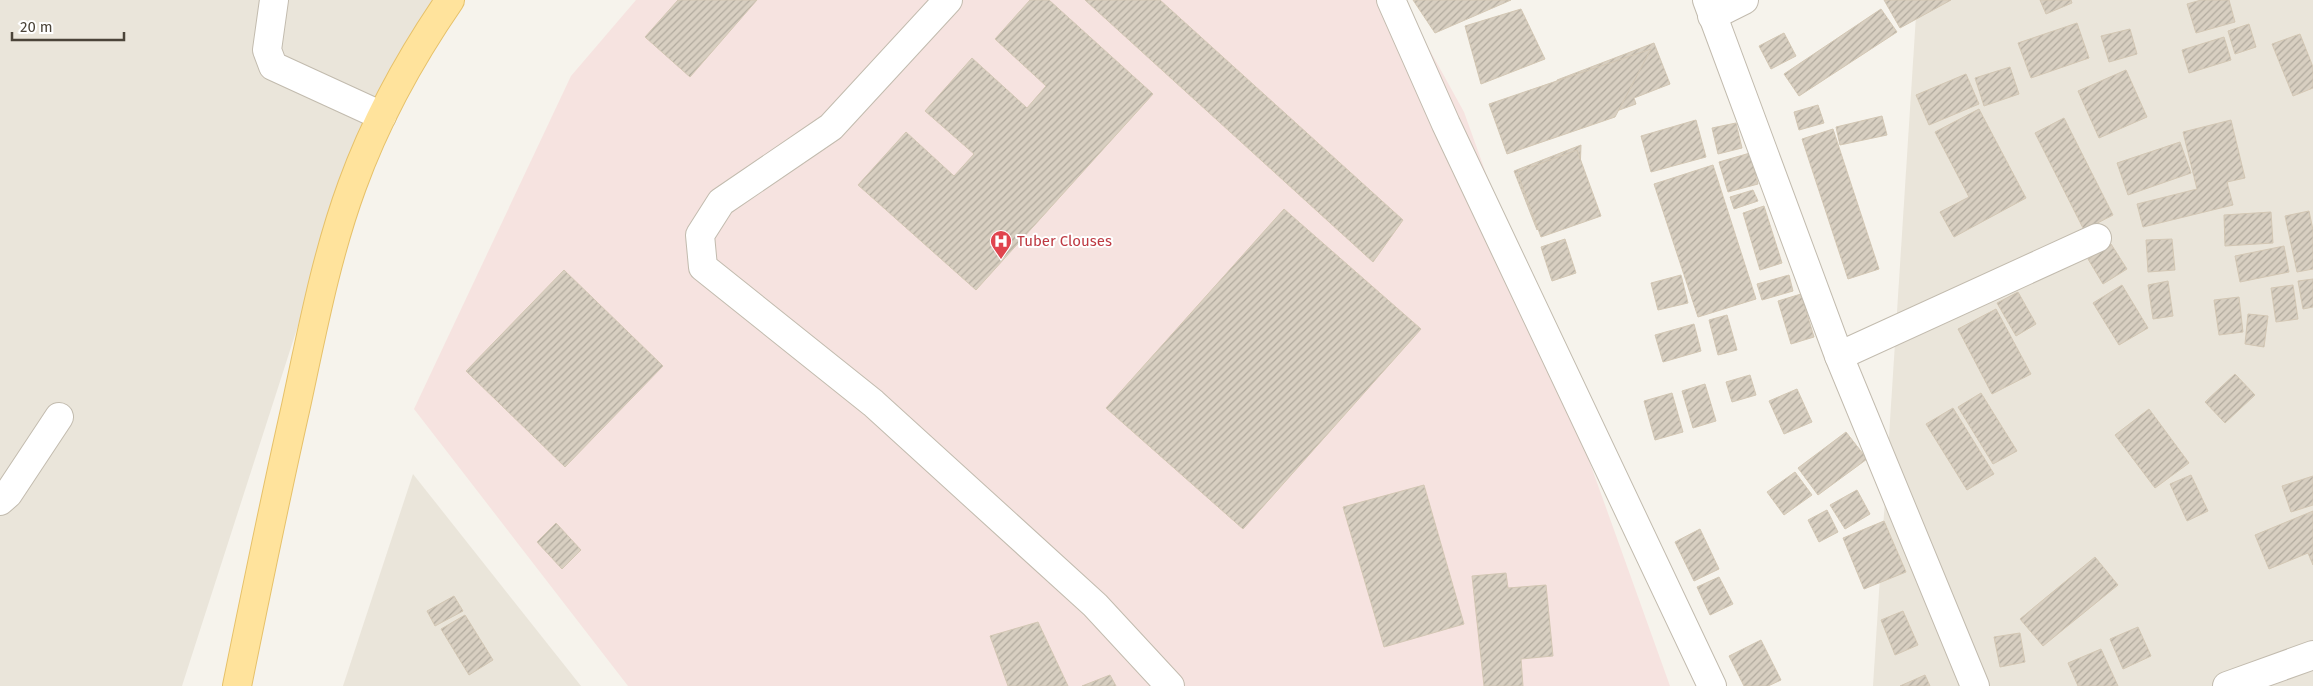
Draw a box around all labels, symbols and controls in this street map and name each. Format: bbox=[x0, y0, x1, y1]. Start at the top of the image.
scale bar bbox=[12, 10, 125, 42]
text: 20 m bbox=[20, 18, 53, 36]
hospital icon: Tuber Clouses bbox=[989, 229, 1013, 260]
place label: Tuber Clouses bbox=[1017, 232, 1112, 250]

